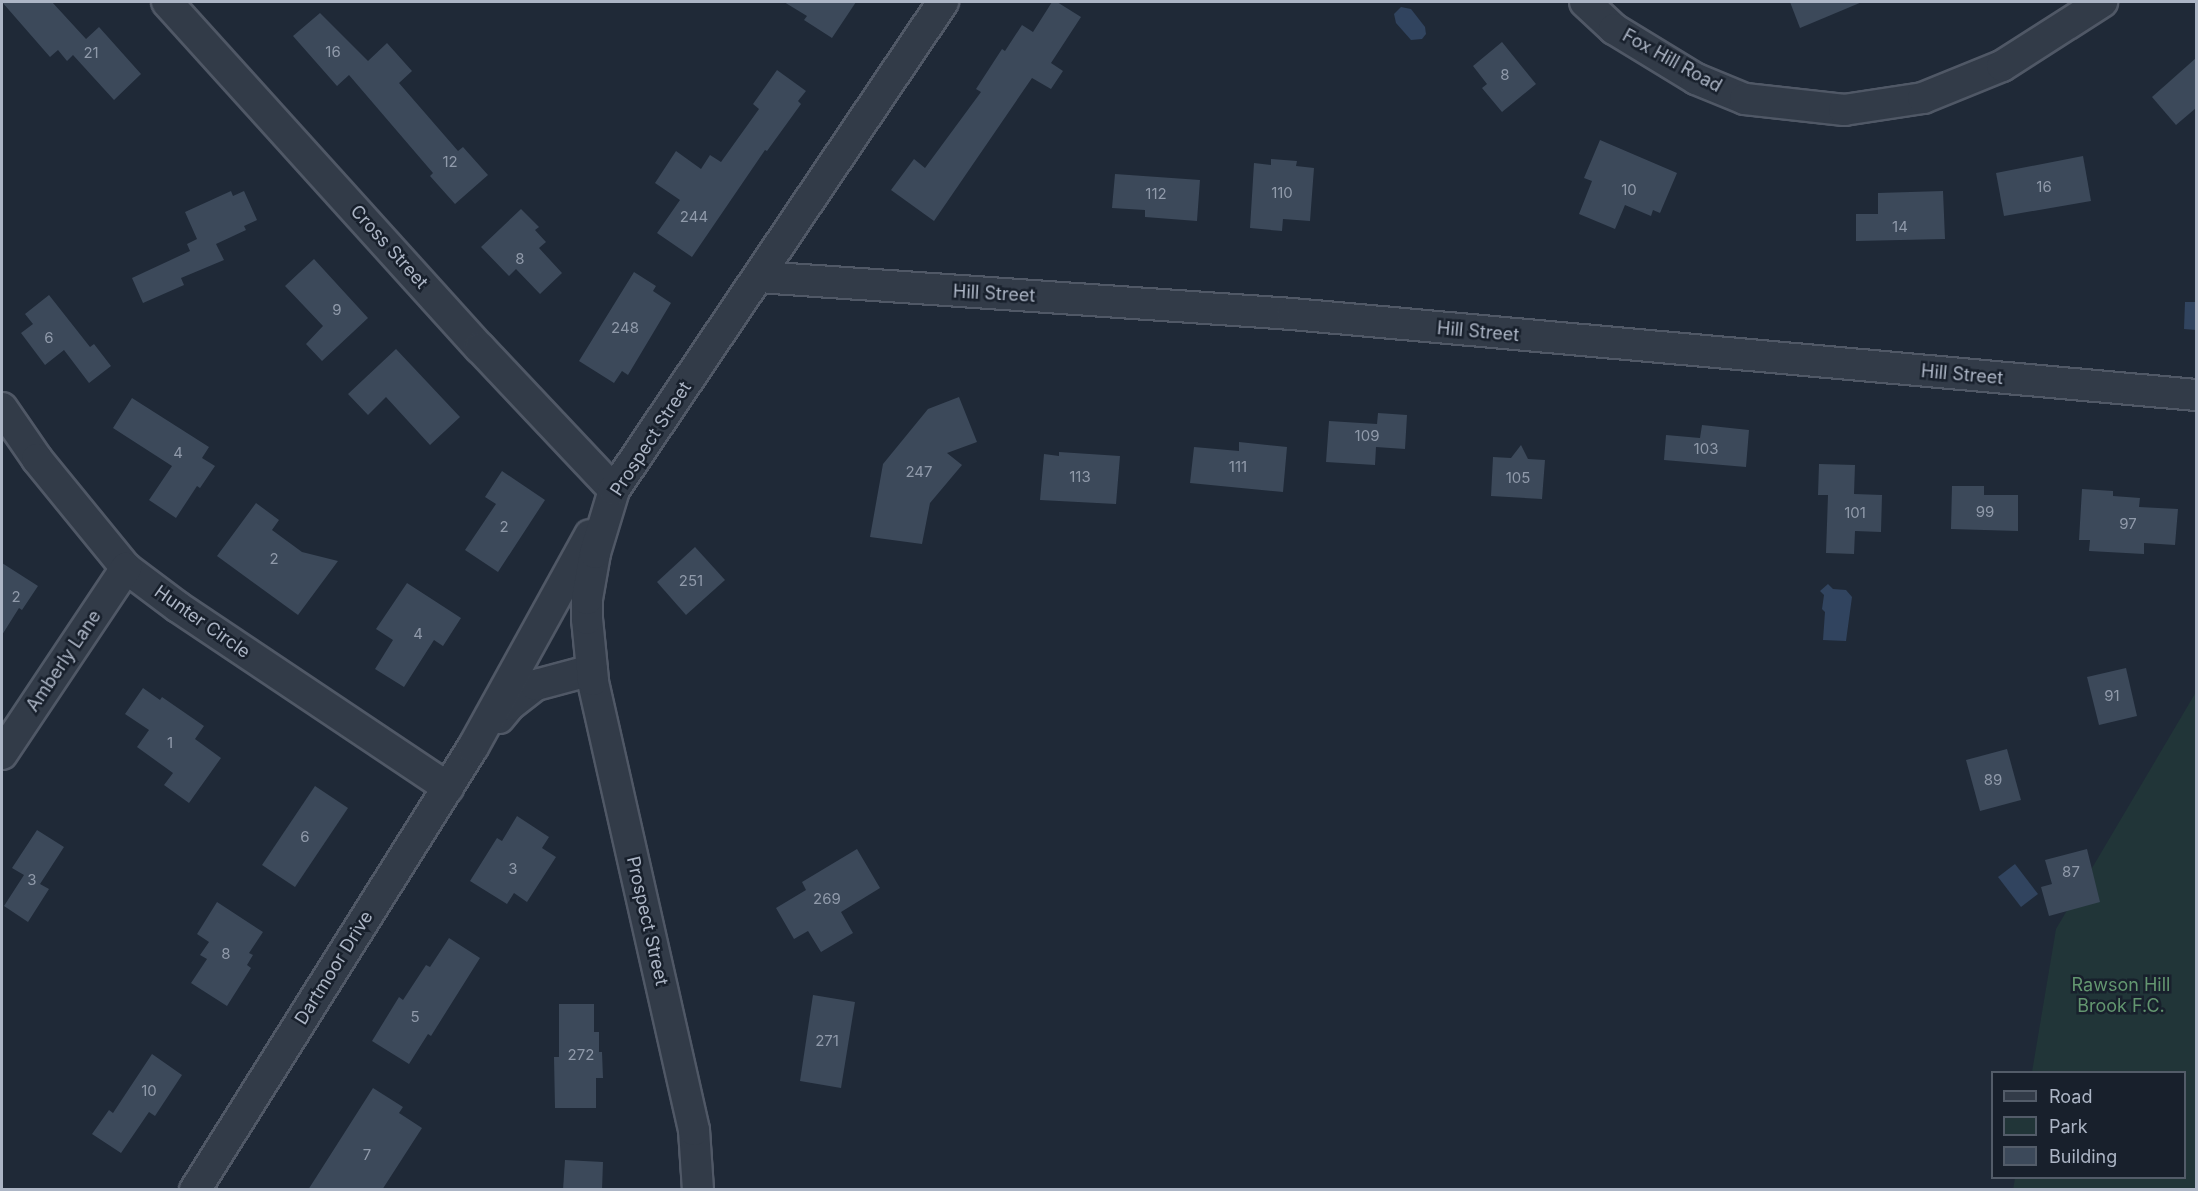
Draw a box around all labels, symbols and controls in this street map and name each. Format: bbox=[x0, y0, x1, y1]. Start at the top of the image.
street label: Fox Hill Road bbox=[1619, 25, 1725, 97]
house number: 16 bbox=[325, 43, 341, 61]
house number: 21 bbox=[83, 44, 99, 62]
house number: 8 bbox=[1500, 66, 1510, 84]
house number: 12 bbox=[442, 153, 458, 171]
house number: 16 bbox=[2036, 178, 2052, 196]
house number: 10 bbox=[1621, 181, 1637, 199]
house number: 110 bbox=[1271, 184, 1293, 202]
house number: 112 bbox=[1145, 185, 1167, 203]
street label: Cross Street bbox=[346, 201, 432, 293]
house number: 244 bbox=[680, 208, 708, 226]
house number: 14 bbox=[1892, 218, 1908, 236]
house number: 8 bbox=[515, 250, 525, 268]
street label: Hill Street bbox=[952, 281, 1036, 307]
house number: 9 bbox=[332, 301, 342, 319]
street label: Hill Street bbox=[1436, 318, 1520, 346]
house number: 248 bbox=[611, 319, 639, 337]
house number: 6 bbox=[44, 329, 54, 347]
street label: Hill Street bbox=[1920, 361, 2004, 389]
street label: Prospect Street bbox=[606, 378, 696, 500]
house number: 109 bbox=[1355, 427, 1379, 445]
house number: 103 bbox=[1694, 440, 1718, 458]
house number: 4 bbox=[173, 444, 183, 462]
house number: 111 bbox=[1229, 458, 1247, 476]
house number: 247 bbox=[905, 463, 933, 481]
house number: 113 bbox=[1069, 468, 1091, 486]
house number: 105 bbox=[1506, 469, 1530, 487]
house number: 99 bbox=[1976, 503, 1994, 521]
house number: 101 bbox=[1844, 504, 1866, 522]
house number: 97 bbox=[2119, 515, 2137, 533]
house number: 2 bbox=[499, 518, 509, 536]
house number: 2 bbox=[269, 550, 279, 568]
house number: 251 bbox=[679, 572, 703, 590]
street label: Hunter Circle bbox=[150, 581, 254, 663]
house number: 2 bbox=[11, 588, 21, 606]
street label: Amberly Lane bbox=[22, 606, 106, 716]
house number: 4 bbox=[413, 625, 423, 643]
house number: 91 bbox=[2104, 687, 2120, 705]
house number: 1 bbox=[167, 734, 173, 752]
house number: 89 bbox=[1984, 771, 2002, 789]
house number: 6 bbox=[300, 828, 310, 846]
street label: Prospect Street bbox=[622, 854, 672, 988]
house number: 3 bbox=[508, 860, 518, 878]
house number: 87 bbox=[2062, 863, 2080, 881]
house number: 3 bbox=[27, 871, 37, 889]
house number: 269 bbox=[813, 890, 841, 908]
street label: Dartmoor Drive bbox=[290, 907, 378, 1029]
house number: 8 bbox=[221, 945, 231, 963]
park label: Rawson Hill Brook F.C. bbox=[2072, 975, 2170, 1018]
house number: 5 bbox=[410, 1008, 420, 1026]
house number: 271 bbox=[815, 1032, 839, 1050]
house number: 272 bbox=[568, 1046, 594, 1064]
legend bbox=[1991, 1071, 2186, 1179]
house number: 10 bbox=[141, 1082, 157, 1100]
text: Road bbox=[2049, 1086, 2092, 1107]
text: Park bbox=[2049, 1116, 2088, 1137]
house number: 7 bbox=[363, 1146, 371, 1164]
text: Building bbox=[2049, 1146, 2117, 1167]

